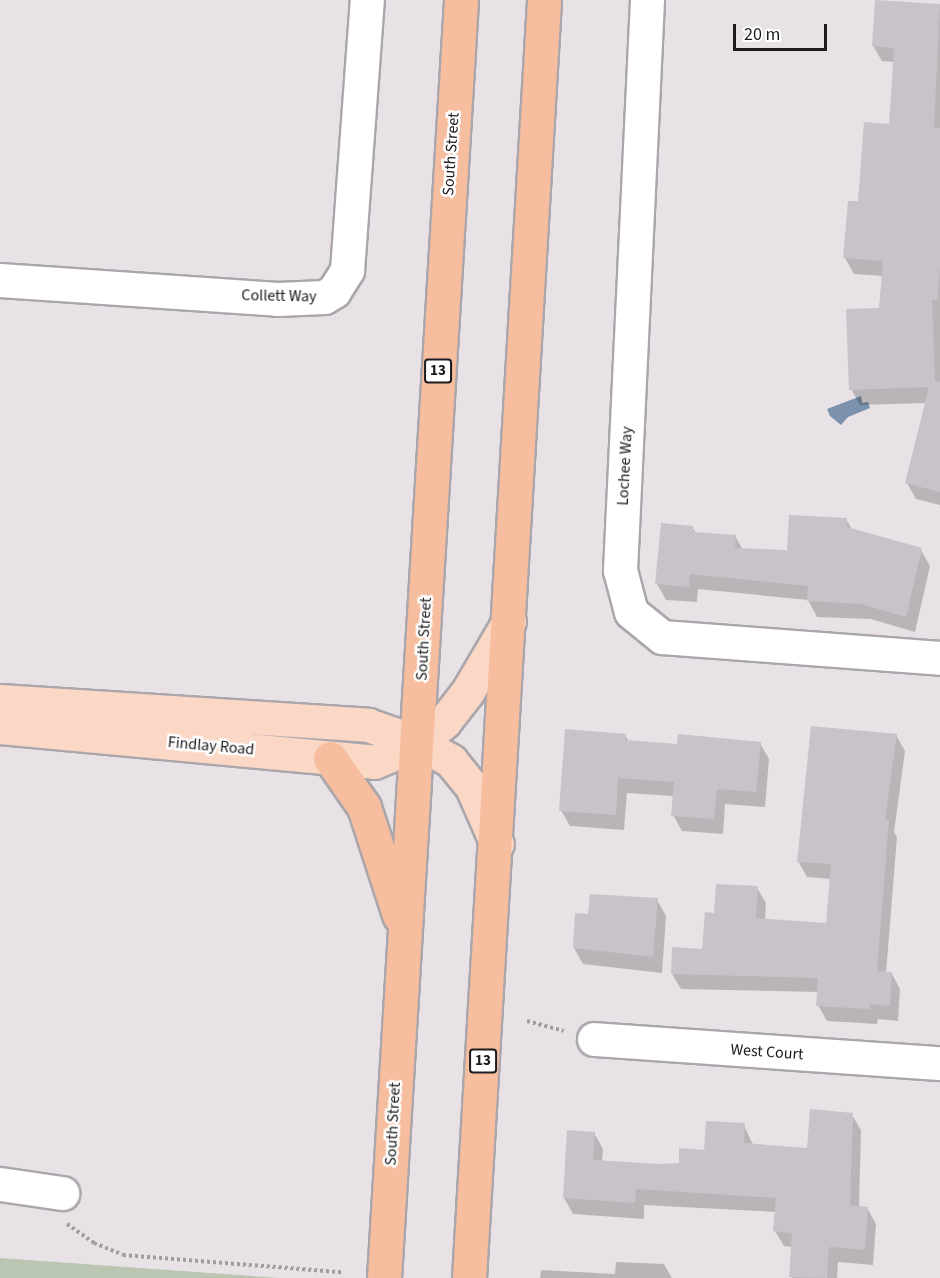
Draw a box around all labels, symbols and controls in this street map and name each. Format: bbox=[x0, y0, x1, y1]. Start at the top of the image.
scale bar bbox=[736, 12, 830, 50]
text: 20 m bbox=[744, 22, 780, 47]
street label: South Street bbox=[439, 112, 463, 196]
street label: Collett Way bbox=[241, 286, 317, 306]
road number: 13 bbox=[423, 359, 453, 383]
street label: Lochee Way bbox=[613, 426, 637, 506]
street label: South Street bbox=[412, 597, 436, 681]
street label: Findlay Road bbox=[167, 733, 255, 759]
street label: West Court bbox=[730, 1040, 804, 1064]
road number: 13 bbox=[468, 1049, 498, 1073]
street label: South Street bbox=[381, 1082, 405, 1166]

